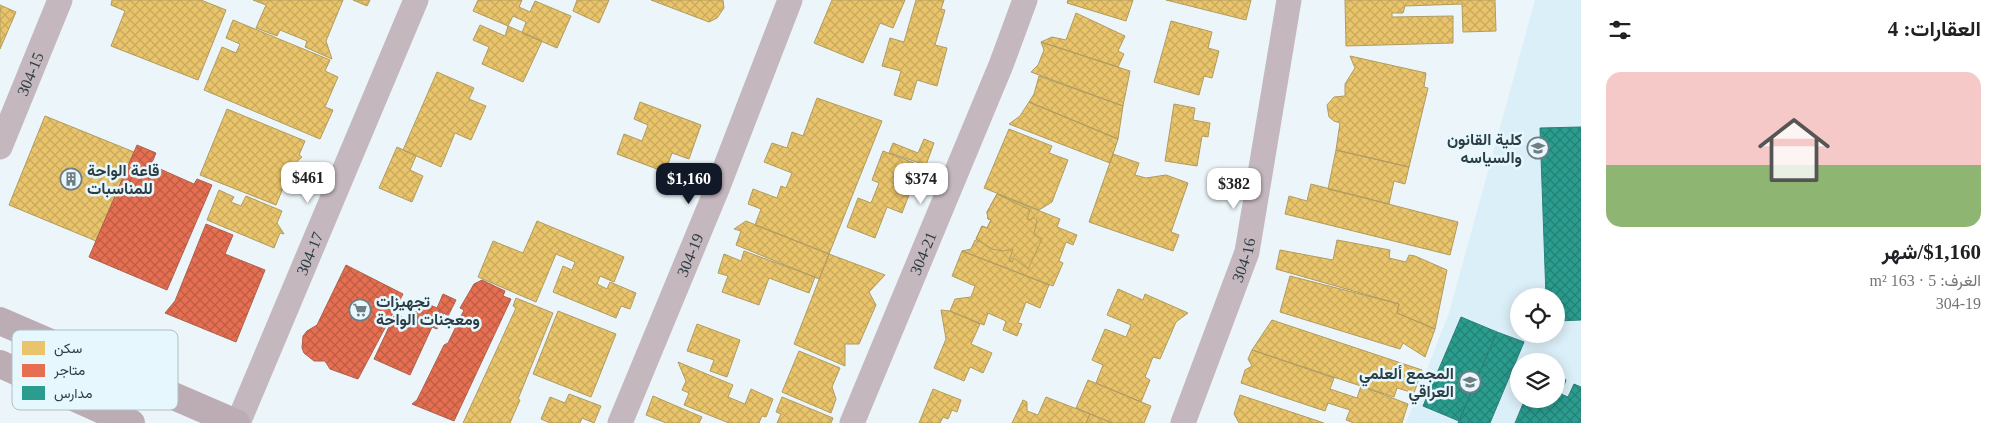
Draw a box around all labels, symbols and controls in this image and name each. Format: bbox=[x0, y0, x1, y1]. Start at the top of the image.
icon: filters bbox=[1606, 16, 1634, 44]
text: العقارات: 4 bbox=[1888, 17, 1981, 41]
street label: 304-15 bbox=[14, 50, 47, 98]
icon: home bbox=[1749, 105, 1839, 195]
place label: كلية القانون والسياسه bbox=[1447, 131, 1522, 168]
school or university icon: كلية القانون والسياسه bbox=[1526, 136, 1550, 160]
place label: قاعة الواحة للمناسبات bbox=[87, 162, 160, 198]
pin: $461 bbox=[278, 162, 338, 204]
pin: $1,160 bbox=[648, 162, 730, 205]
pin: $374 bbox=[891, 162, 951, 205]
building icon: قاعة الواحة للمناسبات bbox=[59, 167, 83, 191]
pin: $382 bbox=[1204, 168, 1264, 210]
text: $461 bbox=[292, 169, 324, 186]
text: $1,160 bbox=[667, 170, 711, 187]
text: $374 bbox=[905, 170, 937, 187]
text: $382 bbox=[1218, 175, 1250, 192]
street label: 304-17 bbox=[293, 229, 326, 278]
street label: 304-21 bbox=[907, 229, 940, 278]
street label: 304-19 bbox=[674, 231, 707, 279]
street label: 304-16 bbox=[1229, 237, 1258, 284]
text: $1,160/شهر bbox=[1882, 240, 1981, 264]
text: الغرف: 5 · 163 m² bbox=[1870, 272, 1981, 289]
map controls bbox=[1510, 288, 1565, 408]
button: locate bbox=[1510, 288, 1565, 343]
place label: تجهيزات ومعجنات الواحة bbox=[376, 293, 480, 330]
text: 304-19 bbox=[1936, 295, 1981, 312]
supermarket icon: تجهيزات ومعجنات الواحة bbox=[348, 298, 372, 322]
legend bbox=[12, 330, 178, 410]
text: سكن bbox=[54, 341, 82, 357]
button: layers bbox=[1510, 353, 1565, 408]
text: متاجر bbox=[53, 363, 85, 379]
place label: المجمع ألعلمي العراقي bbox=[1359, 365, 1454, 405]
school or university icon: المجمع ألعلمي العراقي bbox=[1458, 370, 1482, 394]
text: مدارس bbox=[54, 386, 92, 402]

